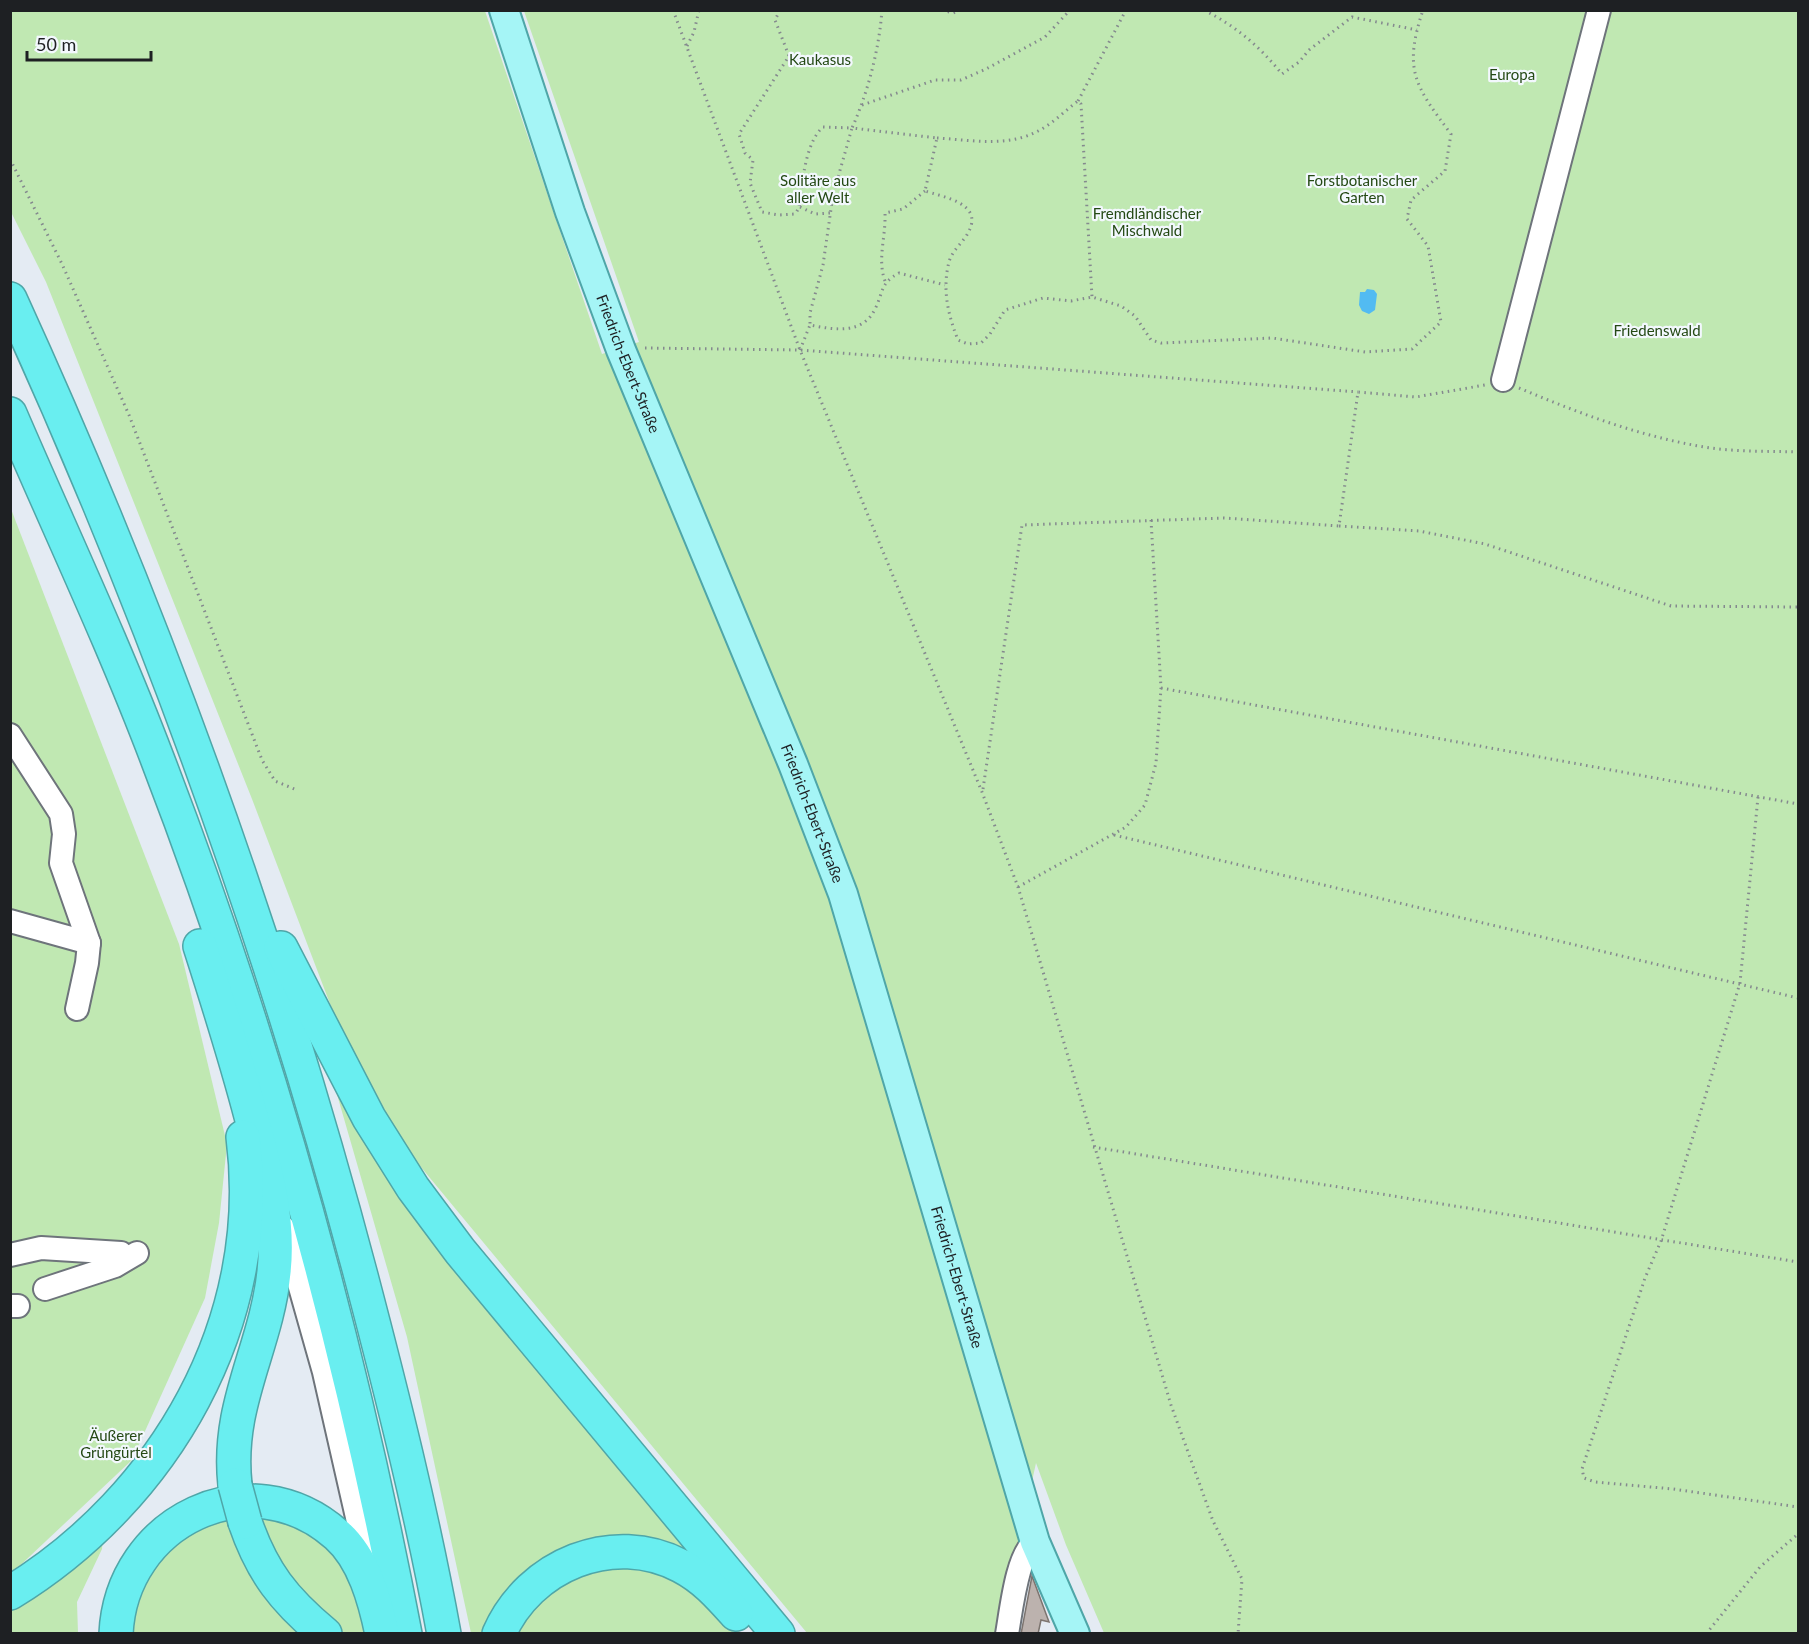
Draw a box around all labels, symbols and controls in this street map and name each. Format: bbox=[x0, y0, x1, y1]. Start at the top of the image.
scale bar bbox=[27, 24, 152, 62]
text: 50 m bbox=[36, 33, 76, 55]
park label: Kaukasus bbox=[789, 50, 851, 68]
park label: Europa bbox=[1489, 65, 1535, 83]
park label: Solitäre aus aller Welt bbox=[780, 171, 856, 206]
park label: Forstbotanischer Garten bbox=[1307, 171, 1418, 206]
park label: Fremdländischer Mischwald bbox=[1093, 204, 1202, 239]
street label: Friedrich-Ebert-Straße bbox=[593, 292, 664, 435]
park label: Friedenswald bbox=[1613, 321, 1701, 339]
street label: Friedrich-Ebert-Straße bbox=[778, 741, 848, 885]
street label: Friedrich-Ebert-Straße bbox=[928, 1204, 987, 1350]
park label: Äußerer Grüngürtel bbox=[80, 1426, 152, 1461]

